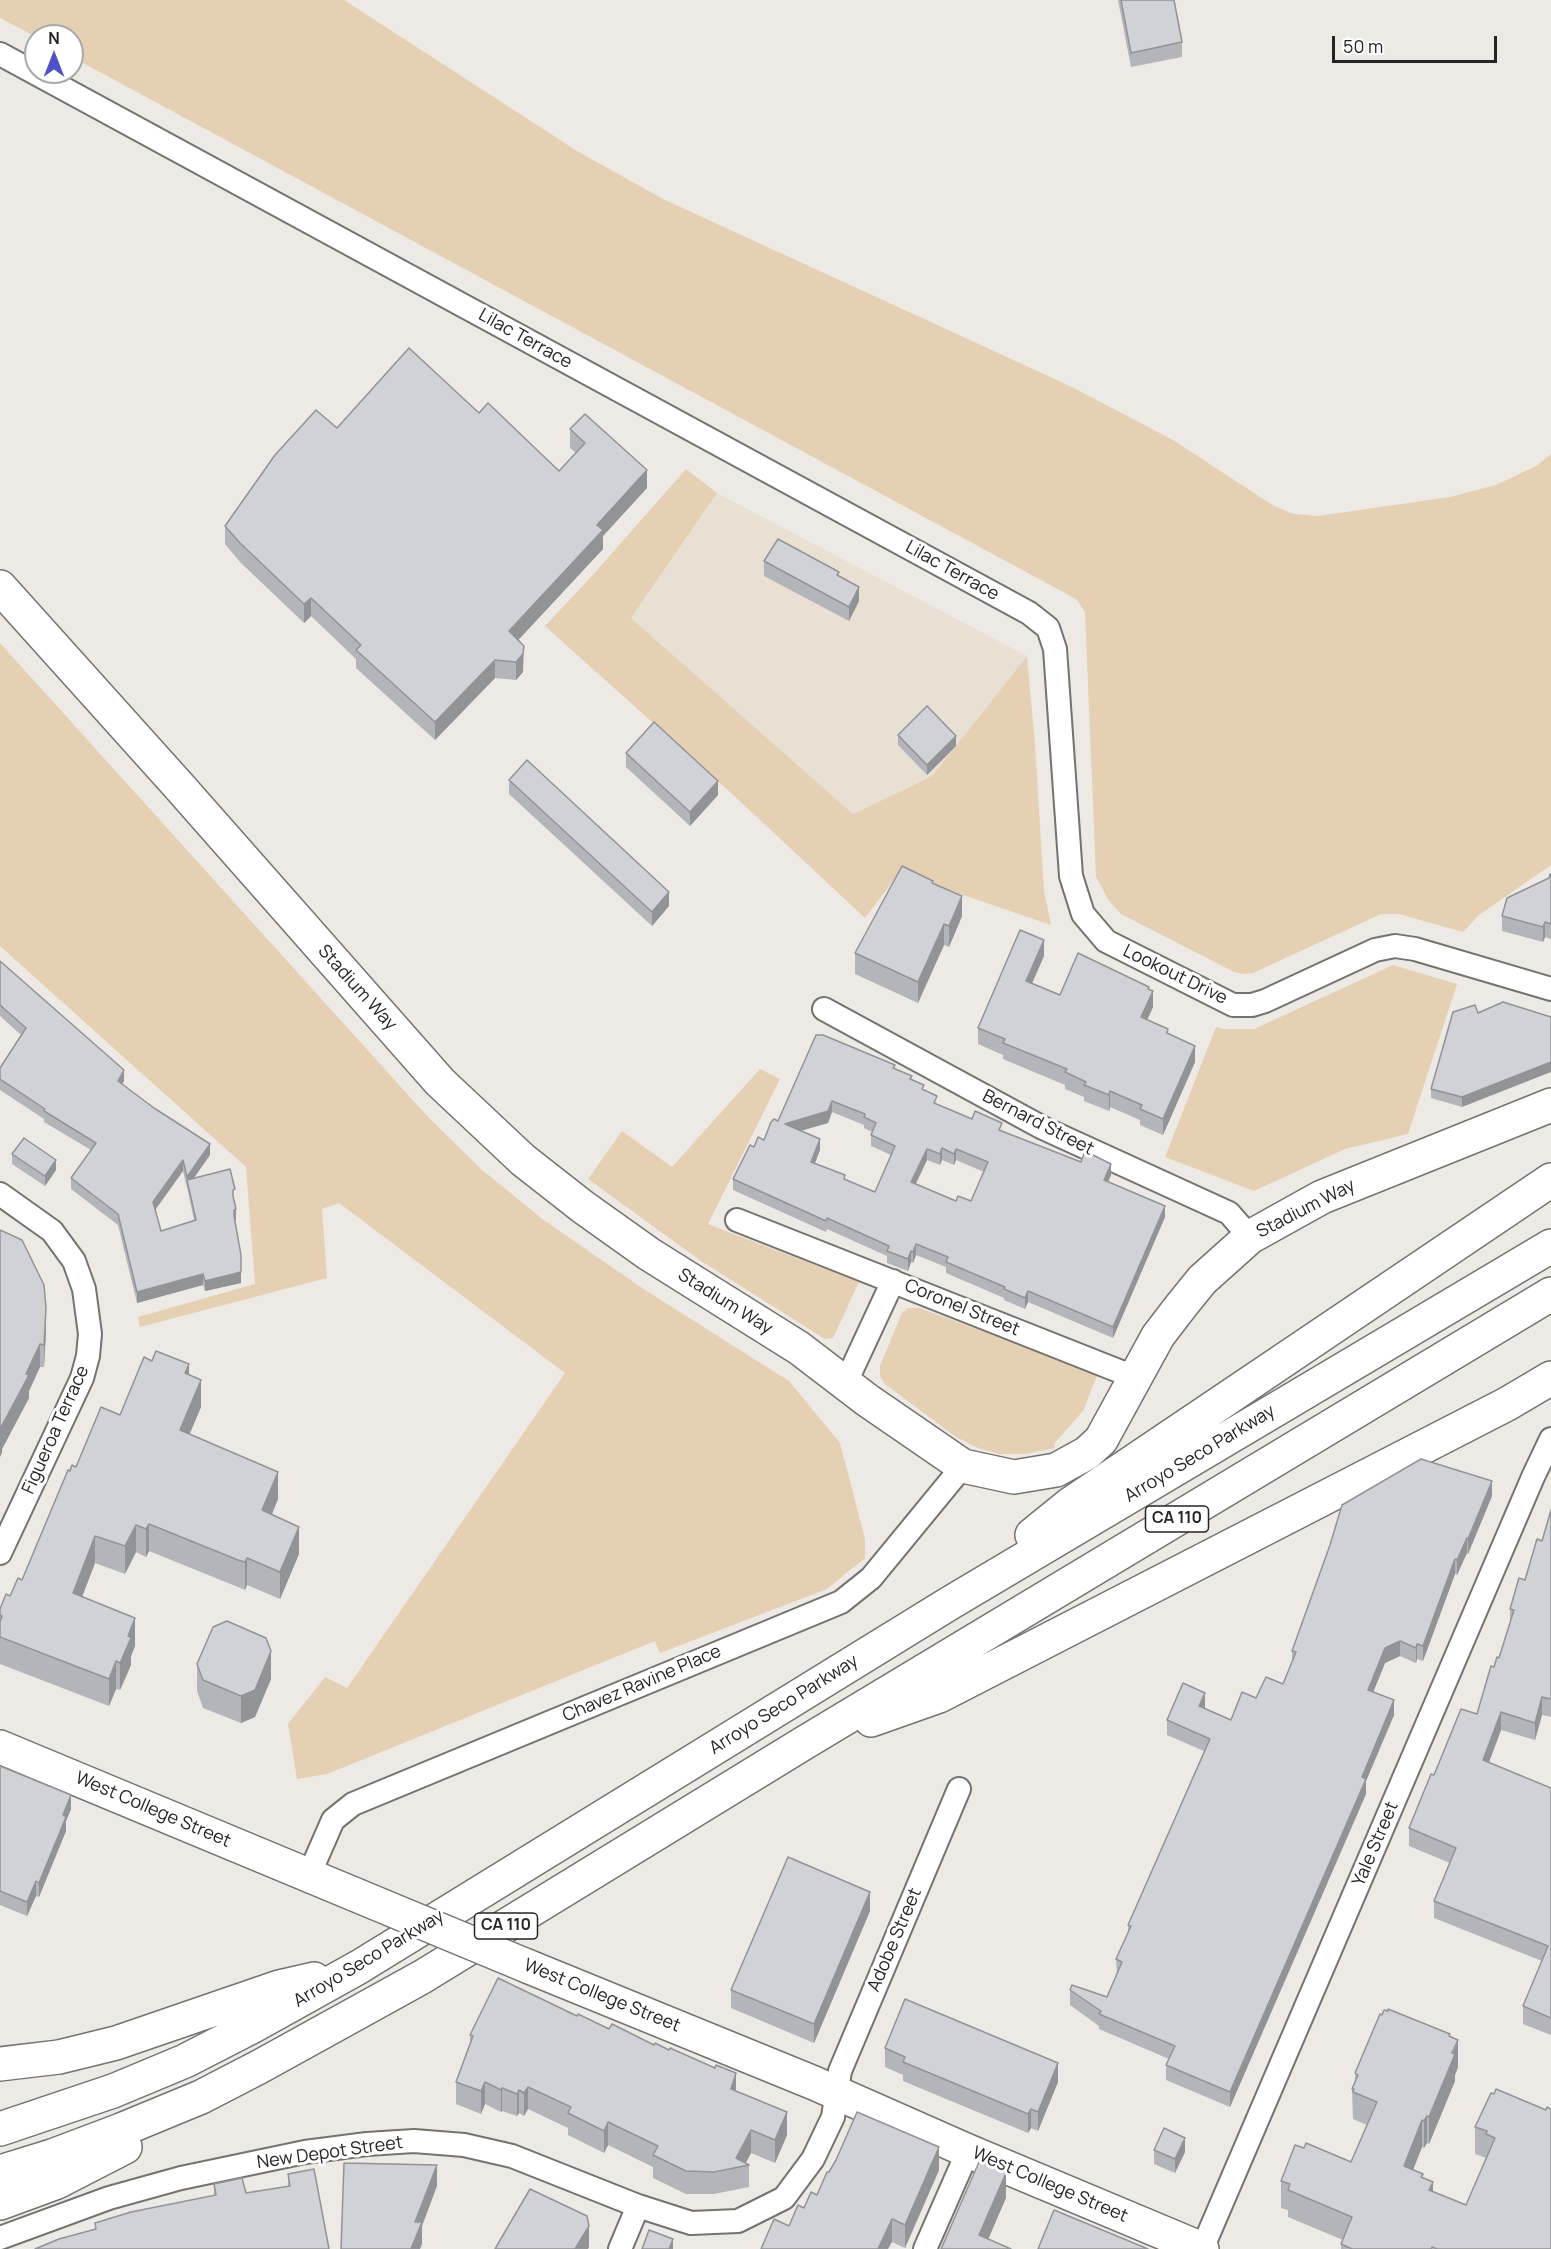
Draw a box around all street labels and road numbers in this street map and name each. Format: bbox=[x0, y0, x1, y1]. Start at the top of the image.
street label: Lilac Terrace bbox=[474, 304, 576, 374]
street label: Lilac Terrace bbox=[901, 536, 1003, 606]
street label: Lookout Drive bbox=[1119, 940, 1231, 1010]
street label: Stadium Way bbox=[313, 941, 401, 1035]
street label: Bernard Street bbox=[979, 1086, 1097, 1160]
street label: Stadium Way bbox=[1253, 1175, 1359, 1243]
street label: Stadium Way bbox=[674, 1264, 776, 1340]
street label: Coronel Street bbox=[901, 1275, 1023, 1341]
street label: Figueroa Terrace bbox=[18, 1362, 94, 1498]
street label: Arroyo Seco Parkway bbox=[1121, 1401, 1279, 1507]
road number: CA 110 bbox=[1146, 1506, 1208, 1532]
street label: Chavez Ravine Place bbox=[560, 1641, 724, 1727]
street label: Arroyo Seco Parkway bbox=[706, 1650, 862, 1760]
street label: West College Street bbox=[72, 1768, 234, 1852]
street label: Yale Street bbox=[1349, 1798, 1403, 1890]
street label: Adobe Street bbox=[863, 1885, 927, 1995]
street label: Arroyo Seco Parkway bbox=[290, 1906, 448, 2012]
road number: CA 110 bbox=[474, 1913, 538, 1939]
street label: West College Street bbox=[521, 1955, 683, 2037]
street label: New Depot Street bbox=[256, 2132, 404, 2174]
street label: West College Street bbox=[969, 2143, 1131, 2227]

